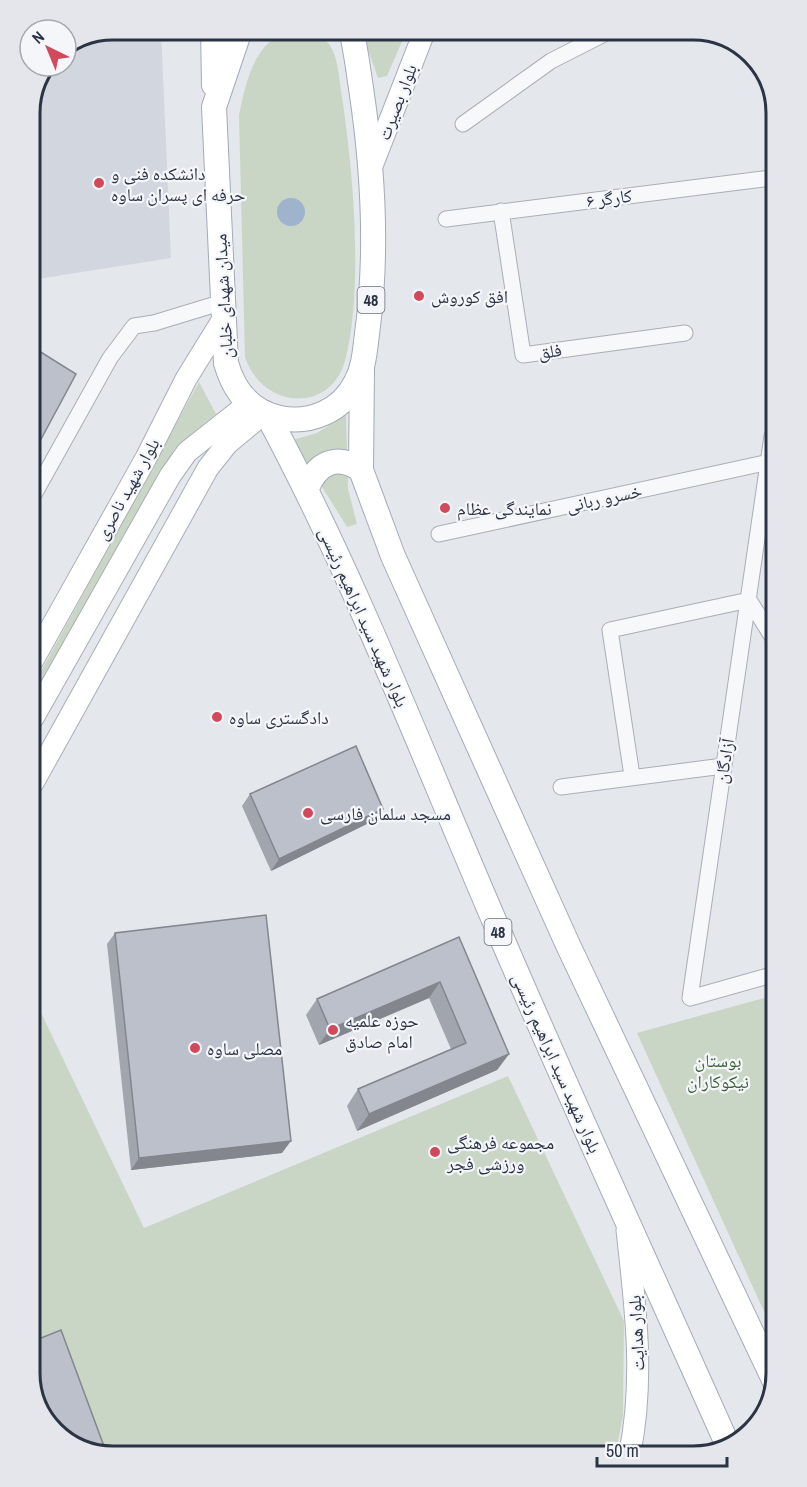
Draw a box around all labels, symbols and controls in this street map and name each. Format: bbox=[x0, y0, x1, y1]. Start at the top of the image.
north arrow bbox=[18, 18, 78, 78]
text: N bbox=[27, 26, 49, 48]
street label: بلوار بصیرت bbox=[371, 60, 423, 144]
place label: دانشکده فنی و حرفه ای پسران ساوه bbox=[111, 161, 246, 207]
marker: دانشکده فنی و حرفه ای پسران ساوه bbox=[92, 176, 106, 190]
street label: کارگر ۶ bbox=[585, 183, 634, 213]
street label: میدان شهدای خلبان bbox=[207, 233, 239, 359]
place label: افق کوروش bbox=[431, 284, 508, 309]
road number: 48 bbox=[358, 287, 385, 313]
marker: افق کوروش bbox=[412, 289, 426, 303]
street label: فلق bbox=[537, 337, 563, 365]
street label: بلوار شهید ناصری bbox=[89, 433, 165, 544]
street label: خسرو ربانی bbox=[564, 478, 644, 518]
place label: نمایندگی عظام bbox=[457, 496, 552, 521]
marker: نمایندگی عظام bbox=[438, 501, 452, 515]
street label: بلوار شهید سید ابراهیم رئیسی bbox=[313, 523, 415, 711]
place label: دادگستری ساوه bbox=[229, 705, 329, 730]
marker: دادگستری ساوه bbox=[210, 710, 224, 724]
street label: آزادگان bbox=[708, 736, 740, 785]
place label: مسجد سلمان فارسی bbox=[320, 801, 451, 826]
marker: مسجد سلمان فارسی bbox=[301, 806, 315, 820]
road number: 48 bbox=[484, 919, 512, 945]
street label: بلوار شهید سید ابراهیم رئیسی bbox=[506, 969, 608, 1157]
place label: حوزه علمیه امام صادق bbox=[345, 1008, 419, 1054]
marker: حوزه علمیه امام صادق bbox=[326, 1023, 340, 1037]
place label: مصلی ساوه bbox=[207, 1036, 282, 1061]
marker: مصلی ساوه bbox=[188, 1041, 202, 1055]
park label: بوستان نیکوکاران bbox=[687, 1048, 749, 1094]
place label: مجموعه فرهنگی ورزشی فجر bbox=[446, 1130, 554, 1176]
marker: مجموعه فرهنگی ورزشی فجر bbox=[428, 1145, 442, 1159]
street label: بلوار هدایت bbox=[622, 1294, 650, 1372]
scale bar bbox=[597, 1430, 728, 1468]
text: 50 m bbox=[606, 1438, 639, 1463]

